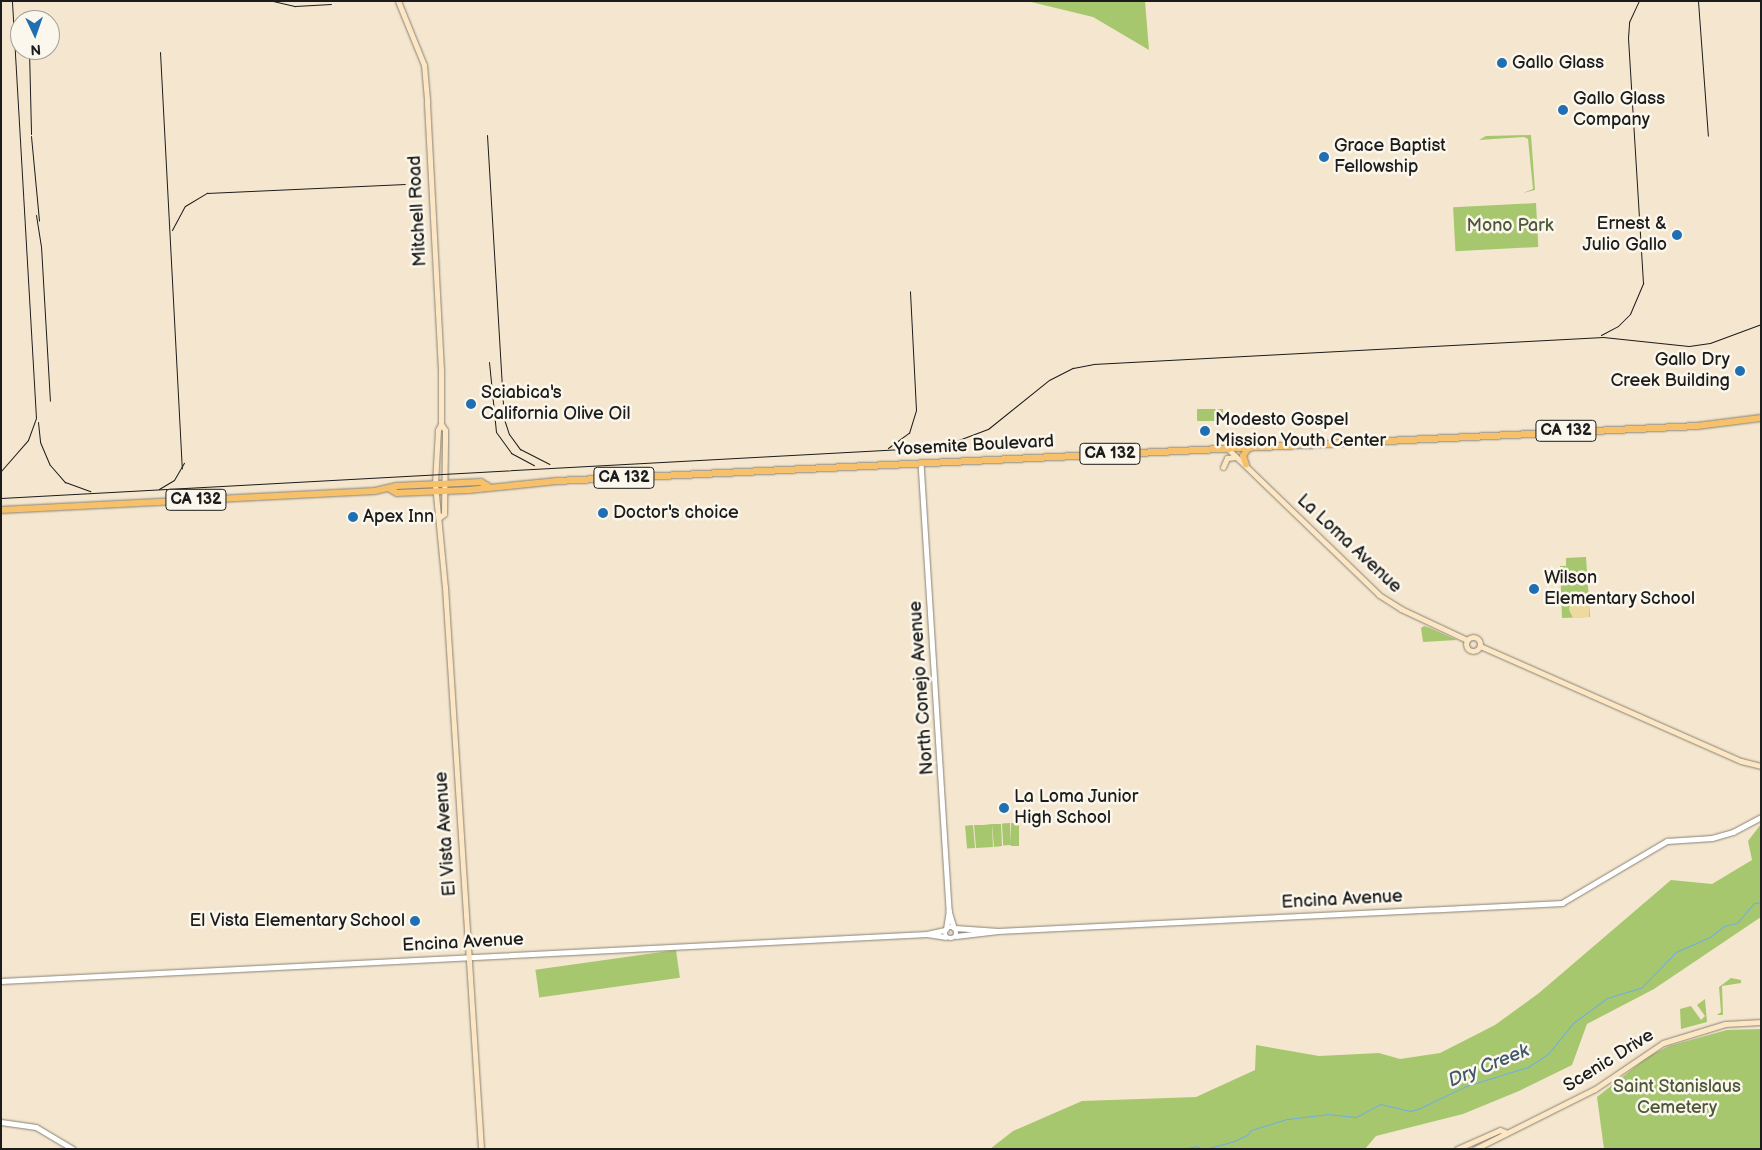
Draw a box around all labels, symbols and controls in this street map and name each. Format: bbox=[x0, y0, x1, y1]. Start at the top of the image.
north arrow bbox=[10, 10, 60, 60]
text: N bbox=[30, 41, 41, 58]
place label: Gallo Glass bbox=[1512, 52, 1604, 74]
marker: Gallo Glass bbox=[1496, 57, 1508, 69]
place label: Gallo Glass Company bbox=[1573, 89, 1665, 132]
marker: Gallo Glass Company bbox=[1557, 104, 1569, 116]
place label: Grace Baptist Fellowship bbox=[1334, 136, 1446, 178]
marker: Grace Baptist Fellowship bbox=[1318, 151, 1330, 163]
street label: Mitchell Road bbox=[404, 155, 432, 267]
place label: Ernest & Julio Gallo bbox=[1582, 214, 1667, 256]
park label: Mono Park bbox=[1466, 215, 1554, 237]
marker: Ernest & Julio Gallo bbox=[1671, 229, 1683, 241]
place label: Gallo Dry Creek Building bbox=[1611, 350, 1730, 392]
marker: Gallo Dry Creek Building bbox=[1734, 365, 1746, 377]
place label: Sciabica's California Olive Oil bbox=[481, 383, 630, 426]
marker: Sciabica's California Olive Oil bbox=[465, 398, 477, 410]
place label: Modesto Gospel Mission Youth Center bbox=[1215, 410, 1387, 452]
road number: CA 132 bbox=[1535, 418, 1597, 444]
marker: Modesto Gospel Mission Youth Center bbox=[1199, 425, 1211, 437]
street label: Yosemite Boulevard bbox=[893, 431, 1055, 461]
road number: CA 132 bbox=[1079, 440, 1141, 468]
road number: CA 132 bbox=[593, 464, 655, 492]
road number: CA 132 bbox=[165, 486, 227, 514]
street label: La Loma Avenue bbox=[1292, 490, 1406, 598]
place label: Doctor's choice bbox=[613, 502, 739, 524]
place label: Apex Inn bbox=[363, 506, 434, 528]
marker: Doctor's choice bbox=[597, 507, 609, 519]
marker: Apex Inn bbox=[347, 511, 359, 523]
place label: Wilson Elementary School bbox=[1544, 568, 1697, 610]
marker: Wilson Elementary School bbox=[1528, 583, 1540, 595]
street label: North Conejo Avenue bbox=[905, 600, 939, 776]
street label: El Vista Avenue bbox=[431, 771, 461, 897]
place label: La Loma Junior High School bbox=[1014, 787, 1139, 830]
marker: La Loma Junior High School bbox=[998, 802, 1010, 814]
street label: Encina Avenue bbox=[1281, 886, 1403, 914]
place label: El Vista Elementary School bbox=[187, 910, 405, 932]
marker: El Vista Elementary School bbox=[409, 915, 421, 927]
street label: Encina Avenue bbox=[402, 929, 524, 957]
street label: Scenic Drive bbox=[1560, 1025, 1658, 1097]
water label: Dry Creek bbox=[1445, 1039, 1533, 1093]
park label: Saint Stanislaus Cemetery bbox=[1613, 1077, 1741, 1120]

